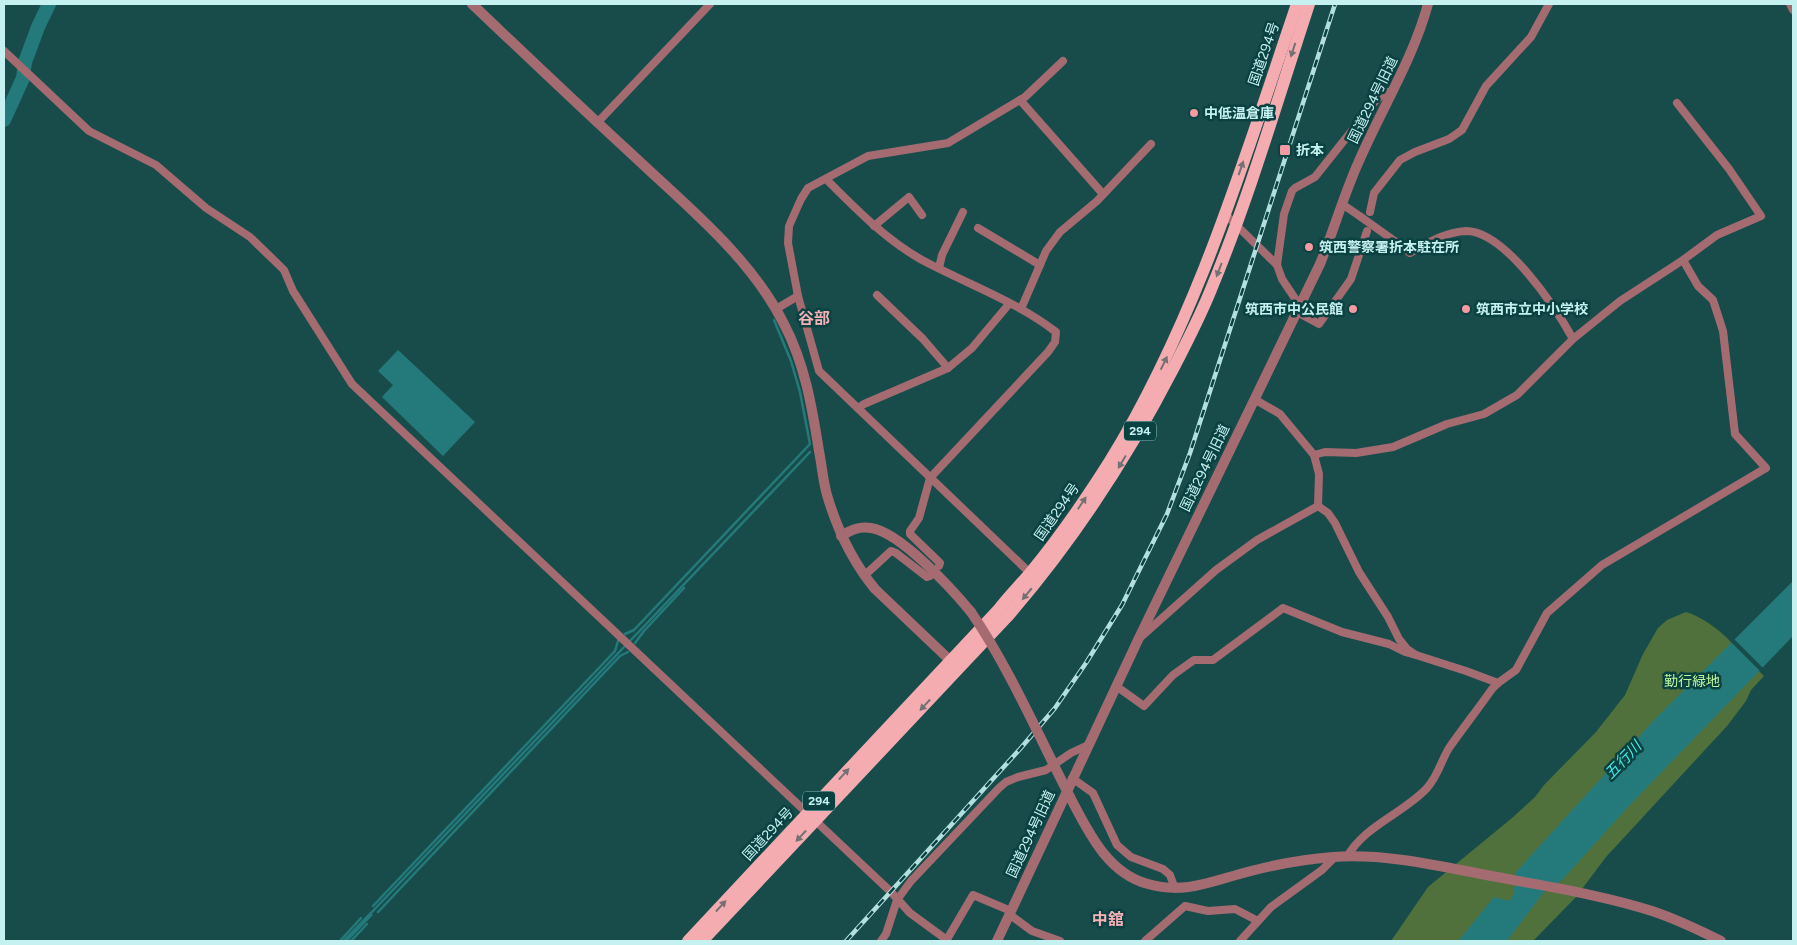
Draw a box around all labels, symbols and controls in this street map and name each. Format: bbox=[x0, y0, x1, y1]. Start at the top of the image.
street label: 国道294号 bbox=[1245, 20, 1283, 88]
one-way arrow bbox=[1289, 43, 1297, 58]
street label: 国道294号旧道 bbox=[1345, 54, 1401, 146]
place label: 中低温倉庫 bbox=[1204, 105, 1274, 122]
marker: 中低温倉庫 bbox=[1188, 107, 1200, 119]
place label: 折本 bbox=[1296, 142, 1324, 159]
marker: 折本 bbox=[1278, 143, 1292, 157]
one-way arrow bbox=[1238, 161, 1246, 176]
place label: 筑西警察署折本駐在所 bbox=[1319, 239, 1459, 256]
marker: 筑西警察署折本駐在所 bbox=[1303, 241, 1315, 253]
one-way arrow bbox=[1215, 263, 1223, 278]
place label: 筑西市中公民館 bbox=[1245, 301, 1343, 318]
place label: 筑西市立中小学校 bbox=[1476, 301, 1588, 318]
marker: 筑西市中公民館 bbox=[1347, 303, 1359, 315]
marker: 筑西市立中小学校 bbox=[1460, 303, 1472, 315]
district label: 谷部 bbox=[798, 309, 830, 328]
one-way arrow bbox=[1160, 356, 1168, 370]
road number: 294 bbox=[1124, 422, 1156, 441]
street label: 国道294号旧道 bbox=[1177, 422, 1233, 514]
one-way arrow bbox=[1117, 455, 1126, 468]
street label: 国道294号 bbox=[1031, 480, 1083, 544]
one-way arrow bbox=[1077, 496, 1087, 510]
one-way arrow bbox=[1021, 587, 1033, 599]
park label: 勤行緑地 bbox=[1664, 673, 1720, 690]
one-way arrow bbox=[919, 698, 931, 710]
water label: 五行川 bbox=[1601, 736, 1646, 782]
one-way arrow bbox=[838, 769, 850, 781]
street label: 国道294号旧道 bbox=[1003, 788, 1059, 880]
road number: 294 bbox=[803, 791, 835, 810]
street label: 国道294号 bbox=[739, 804, 797, 864]
one-way arrow bbox=[795, 829, 807, 841]
one-way arrow bbox=[715, 900, 727, 912]
district label: 中舘 bbox=[1092, 910, 1124, 929]

